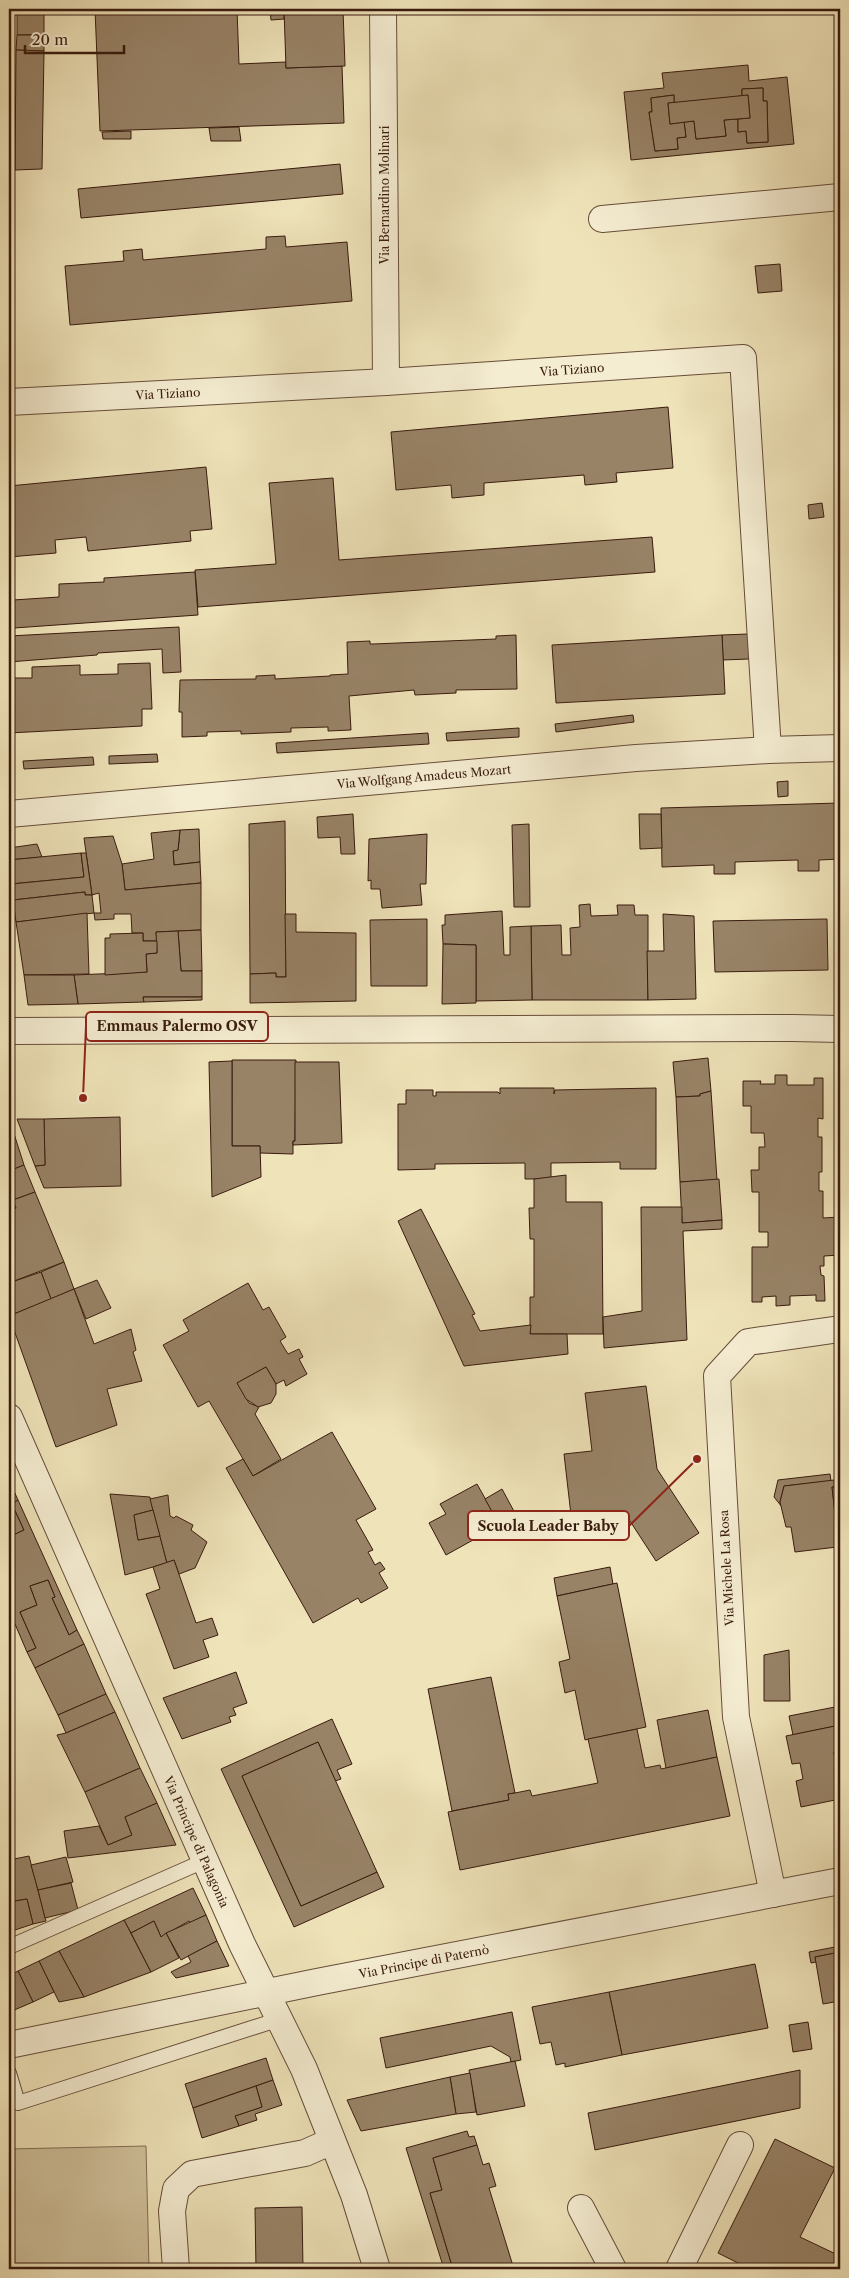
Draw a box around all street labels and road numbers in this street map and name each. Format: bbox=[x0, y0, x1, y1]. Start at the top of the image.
street label: Via Bernardino Molinari bbox=[377, 125, 392, 265]
street label: Via Tiziano bbox=[538, 360, 605, 379]
street label: Via Tiziano bbox=[134, 384, 201, 403]
street label: Via Wolfgang Amadeus Mozart bbox=[335, 761, 512, 792]
street label: Via Michele La Rosa bbox=[716, 1509, 737, 1627]
street label: Via Principe di Palagonia bbox=[160, 1773, 233, 1910]
street label: Via Principe di Paternò bbox=[357, 1942, 490, 1982]

